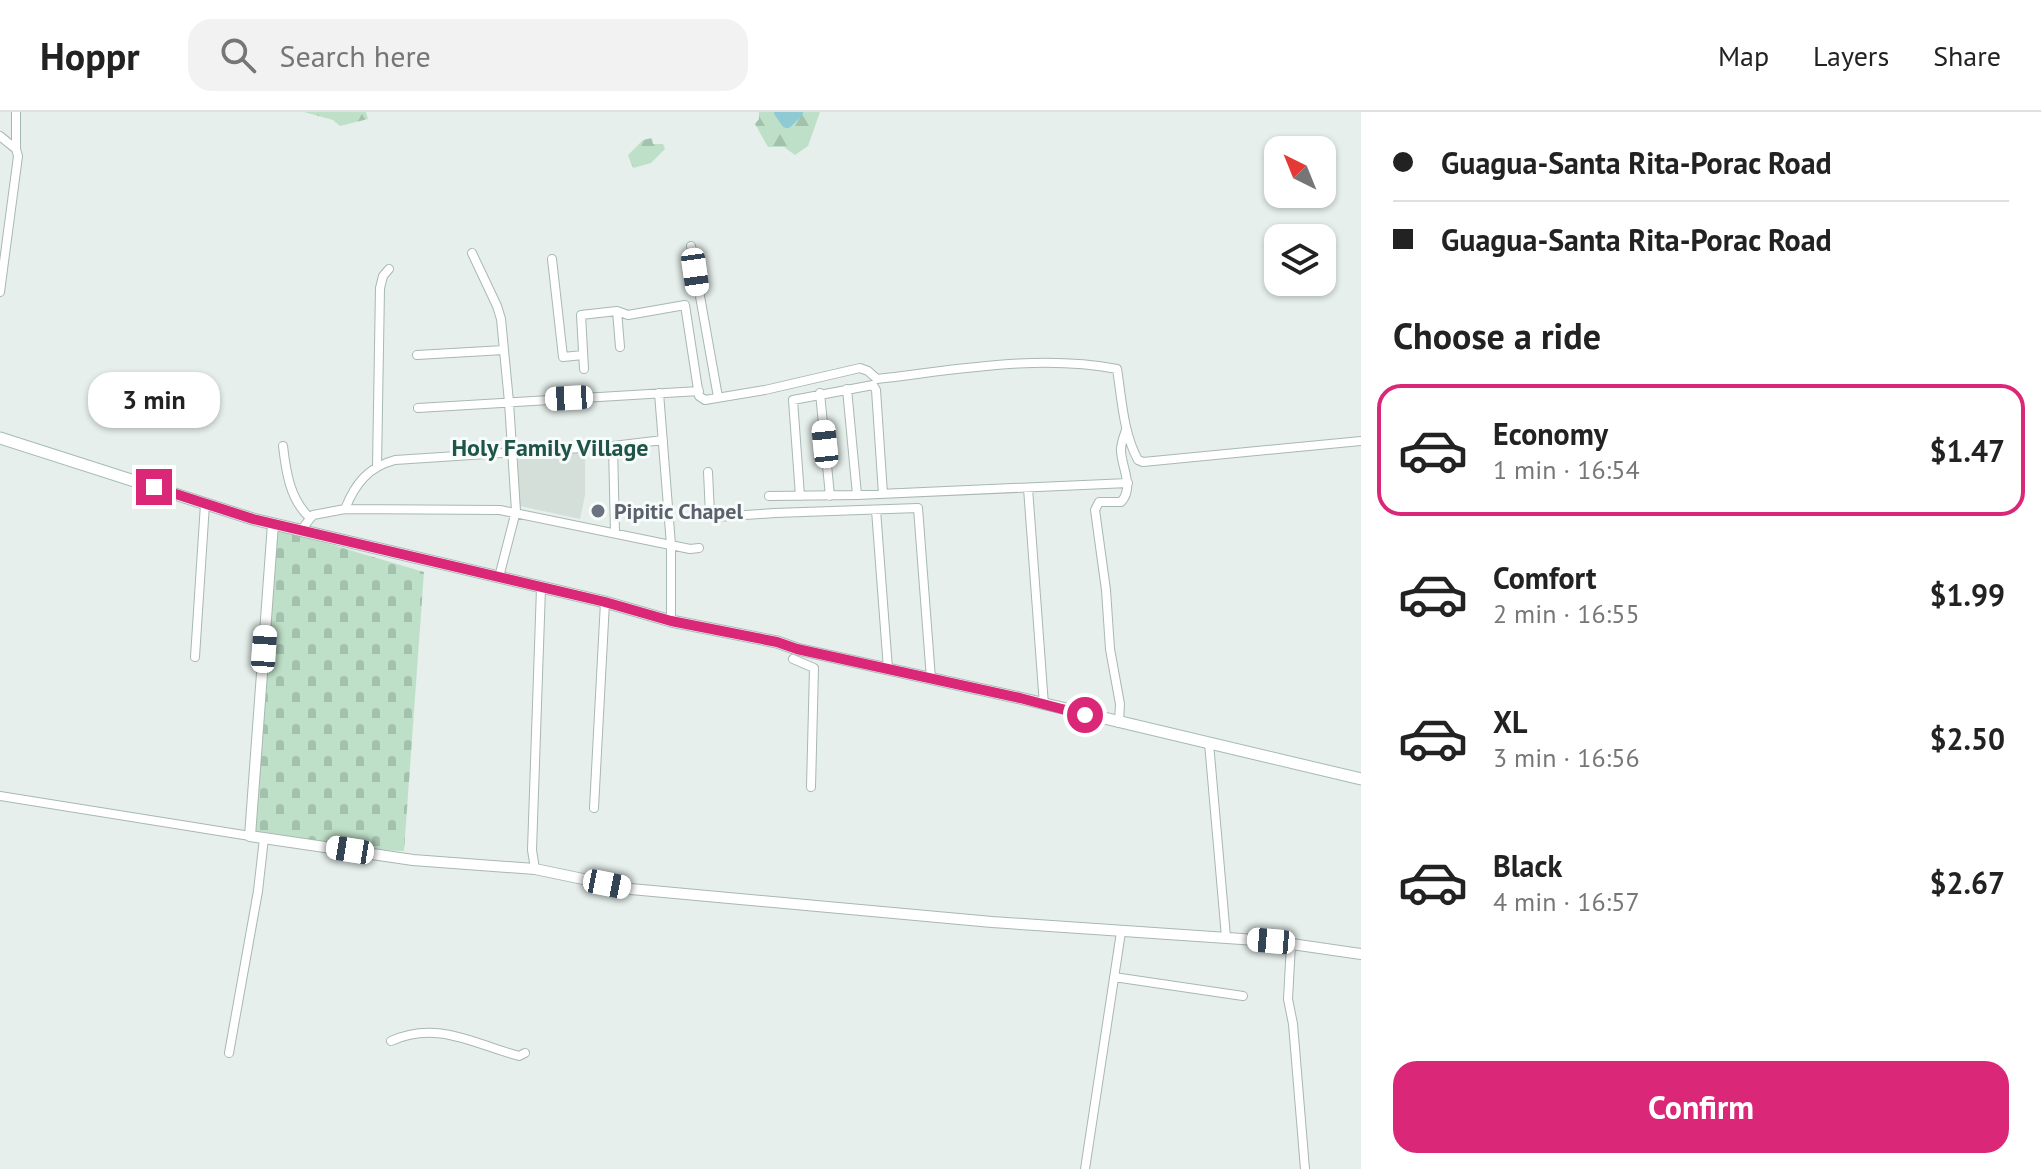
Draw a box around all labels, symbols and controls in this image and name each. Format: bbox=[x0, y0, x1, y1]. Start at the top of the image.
search box bbox=[188, 19, 748, 91]
text: Hoppr bbox=[40, 31, 140, 80]
icon: search bbox=[216, 33, 260, 77]
text: Search here bbox=[280, 36, 431, 75]
text: Map bbox=[1718, 37, 1769, 74]
text: Layers bbox=[1813, 37, 1889, 74]
text: Share bbox=[1933, 37, 2001, 74]
north arrow bbox=[1264, 136, 1336, 208]
map controls bbox=[1264, 136, 1336, 296]
text: Guagua-Santa Rita-Porac Road bbox=[1441, 143, 1832, 182]
text: Guagua-Santa Rita-Porac Road bbox=[1441, 220, 1832, 259]
button: layers bbox=[1264, 224, 1336, 296]
car bbox=[680, 247, 710, 297]
text: Choose a ride bbox=[1393, 312, 1601, 359]
callout: 3 min bbox=[88, 371, 220, 427]
text: 3 min bbox=[122, 383, 186, 416]
car bbox=[544, 385, 594, 411]
icon: car bbox=[1397, 414, 1469, 486]
text: Economy bbox=[1493, 414, 1608, 453]
car bbox=[811, 419, 839, 469]
text: $1.47 bbox=[1930, 431, 2005, 470]
district label: Holy Family Village bbox=[451, 432, 649, 463]
text: 1 min · 16:54 bbox=[1493, 453, 1640, 486]
route end bbox=[136, 469, 172, 505]
place label: Pipitic Chapel bbox=[614, 497, 743, 525]
marker: Pipitic Chapel bbox=[589, 502, 607, 520]
icon: car bbox=[1397, 558, 1469, 630]
text: Comfort bbox=[1493, 558, 1596, 597]
text: $1.99 bbox=[1930, 575, 2005, 614]
text: 2 min · 16:55 bbox=[1493, 597, 1640, 630]
car bbox=[250, 624, 278, 674]
route start bbox=[1067, 697, 1103, 733]
icon: car bbox=[1397, 702, 1469, 774]
text: XL bbox=[1493, 702, 1527, 741]
text: $2.50 bbox=[1930, 719, 2005, 758]
text: 3 min · 16:56 bbox=[1493, 741, 1640, 774]
car bbox=[324, 834, 376, 866]
icon: car bbox=[1397, 846, 1469, 918]
text: Black bbox=[1493, 846, 1562, 885]
text: $2.67 bbox=[1930, 863, 2005, 902]
car bbox=[581, 868, 633, 900]
text: 4 min · 16:57 bbox=[1493, 885, 1640, 918]
car bbox=[1246, 927, 1296, 955]
button: Confirm bbox=[1393, 1061, 2009, 1153]

